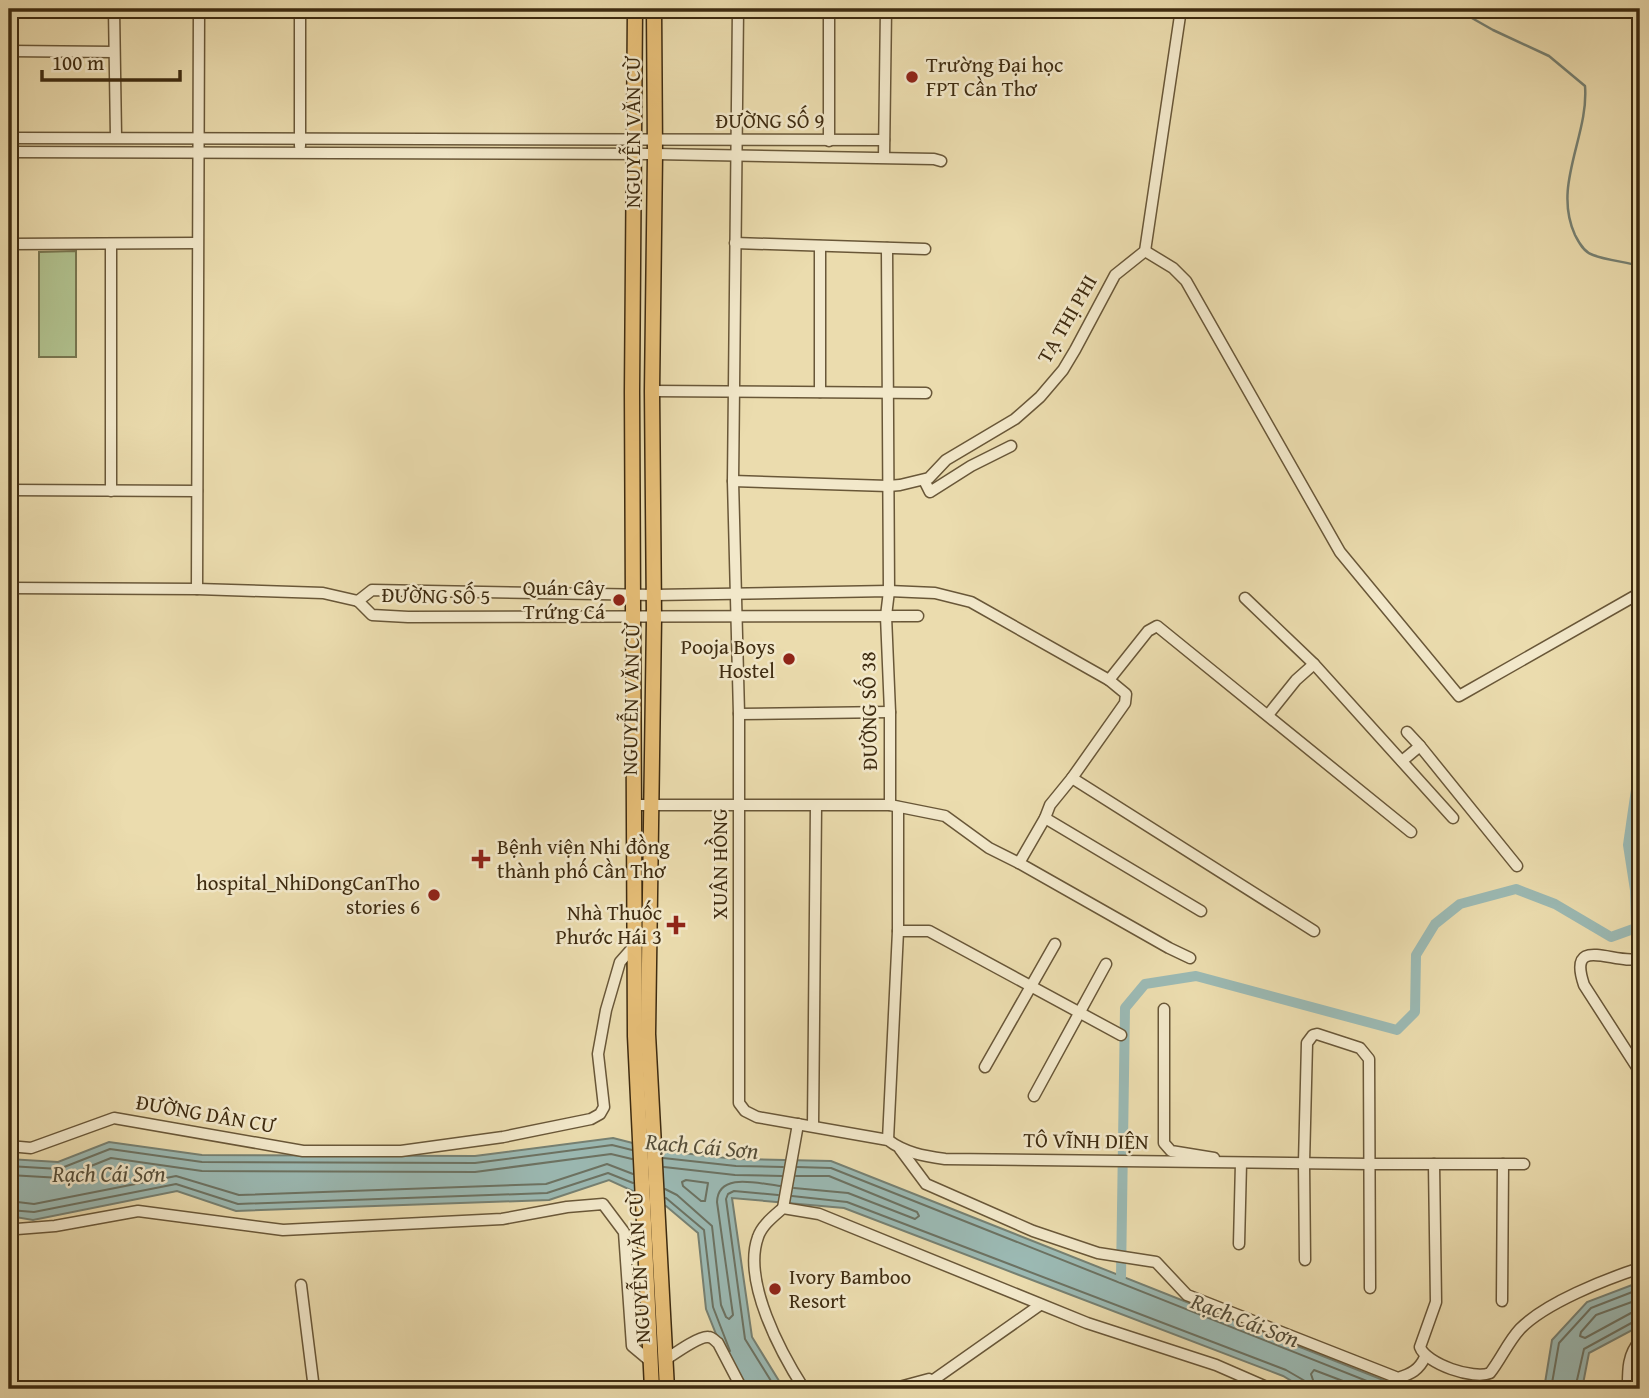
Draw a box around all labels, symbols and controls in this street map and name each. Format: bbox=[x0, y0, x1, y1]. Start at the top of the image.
scale bar bbox=[42, 38, 180, 82]
text: 100 m bbox=[52, 47, 104, 78]
place label: Trường Đại học FPT Cần Thơ bbox=[926, 49, 1063, 104]
street label: NGUYỄN VĂN CỪ bbox=[617, 55, 648, 208]
marker: Trường Đại học FPT Cần Thơ bbox=[904, 69, 920, 85]
street label: ĐƯỜNG SỐ 9 bbox=[716, 105, 824, 136]
street label: TẠ THỊ PHI bbox=[1029, 269, 1104, 369]
place label: Quán Cây Trứng Cá bbox=[523, 572, 606, 627]
street label: ĐƯỜNG SỐ 5 bbox=[381, 579, 491, 612]
marker: Quán Cây Trứng Cá bbox=[611, 592, 627, 608]
street label: NGUYỄN VĂN CỪ bbox=[614, 622, 647, 775]
place label: Pooja Boys Hostel bbox=[681, 631, 775, 686]
marker: Pooja Boys Hostel bbox=[781, 651, 797, 667]
street label: ĐƯỜNG SỐ 38 bbox=[852, 651, 885, 771]
street label: XUÂN HỒNG bbox=[704, 809, 735, 919]
place label: Bệnh viện Nhi đồng thành phố Cần Thơ bbox=[497, 831, 670, 886]
marker: Bệnh viện Nhi đồng thành phố Cần Thơ bbox=[471, 849, 491, 869]
place label: hospital_NhiDongCanTho stories 6 bbox=[196, 867, 420, 922]
marker: hospital_NhiDongCanTho stories 6 bbox=[426, 887, 442, 903]
place label: Nhà Thuốc Phước Hái 3 bbox=[556, 897, 662, 952]
marker: Nhà Thuốc Phước Hái 3 bbox=[668, 917, 684, 933]
street label: ĐƯỜNG DÂN CƯ bbox=[134, 1086, 278, 1141]
water label: Rạch Cái Sơn bbox=[643, 1124, 760, 1167]
street label: TÔ VĨNH DIỆN bbox=[1023, 1124, 1149, 1157]
water label: Rạch Cái Sơn bbox=[51, 1157, 166, 1190]
street label: NGUYỄN VĂN CỪ bbox=[619, 1190, 658, 1344]
place label: Ivory Bamboo Resort bbox=[789, 1261, 911, 1316]
marker: Ivory Bamboo Resort bbox=[767, 1281, 783, 1297]
water label: Rạch Cái Sơn bbox=[1185, 1283, 1304, 1355]

